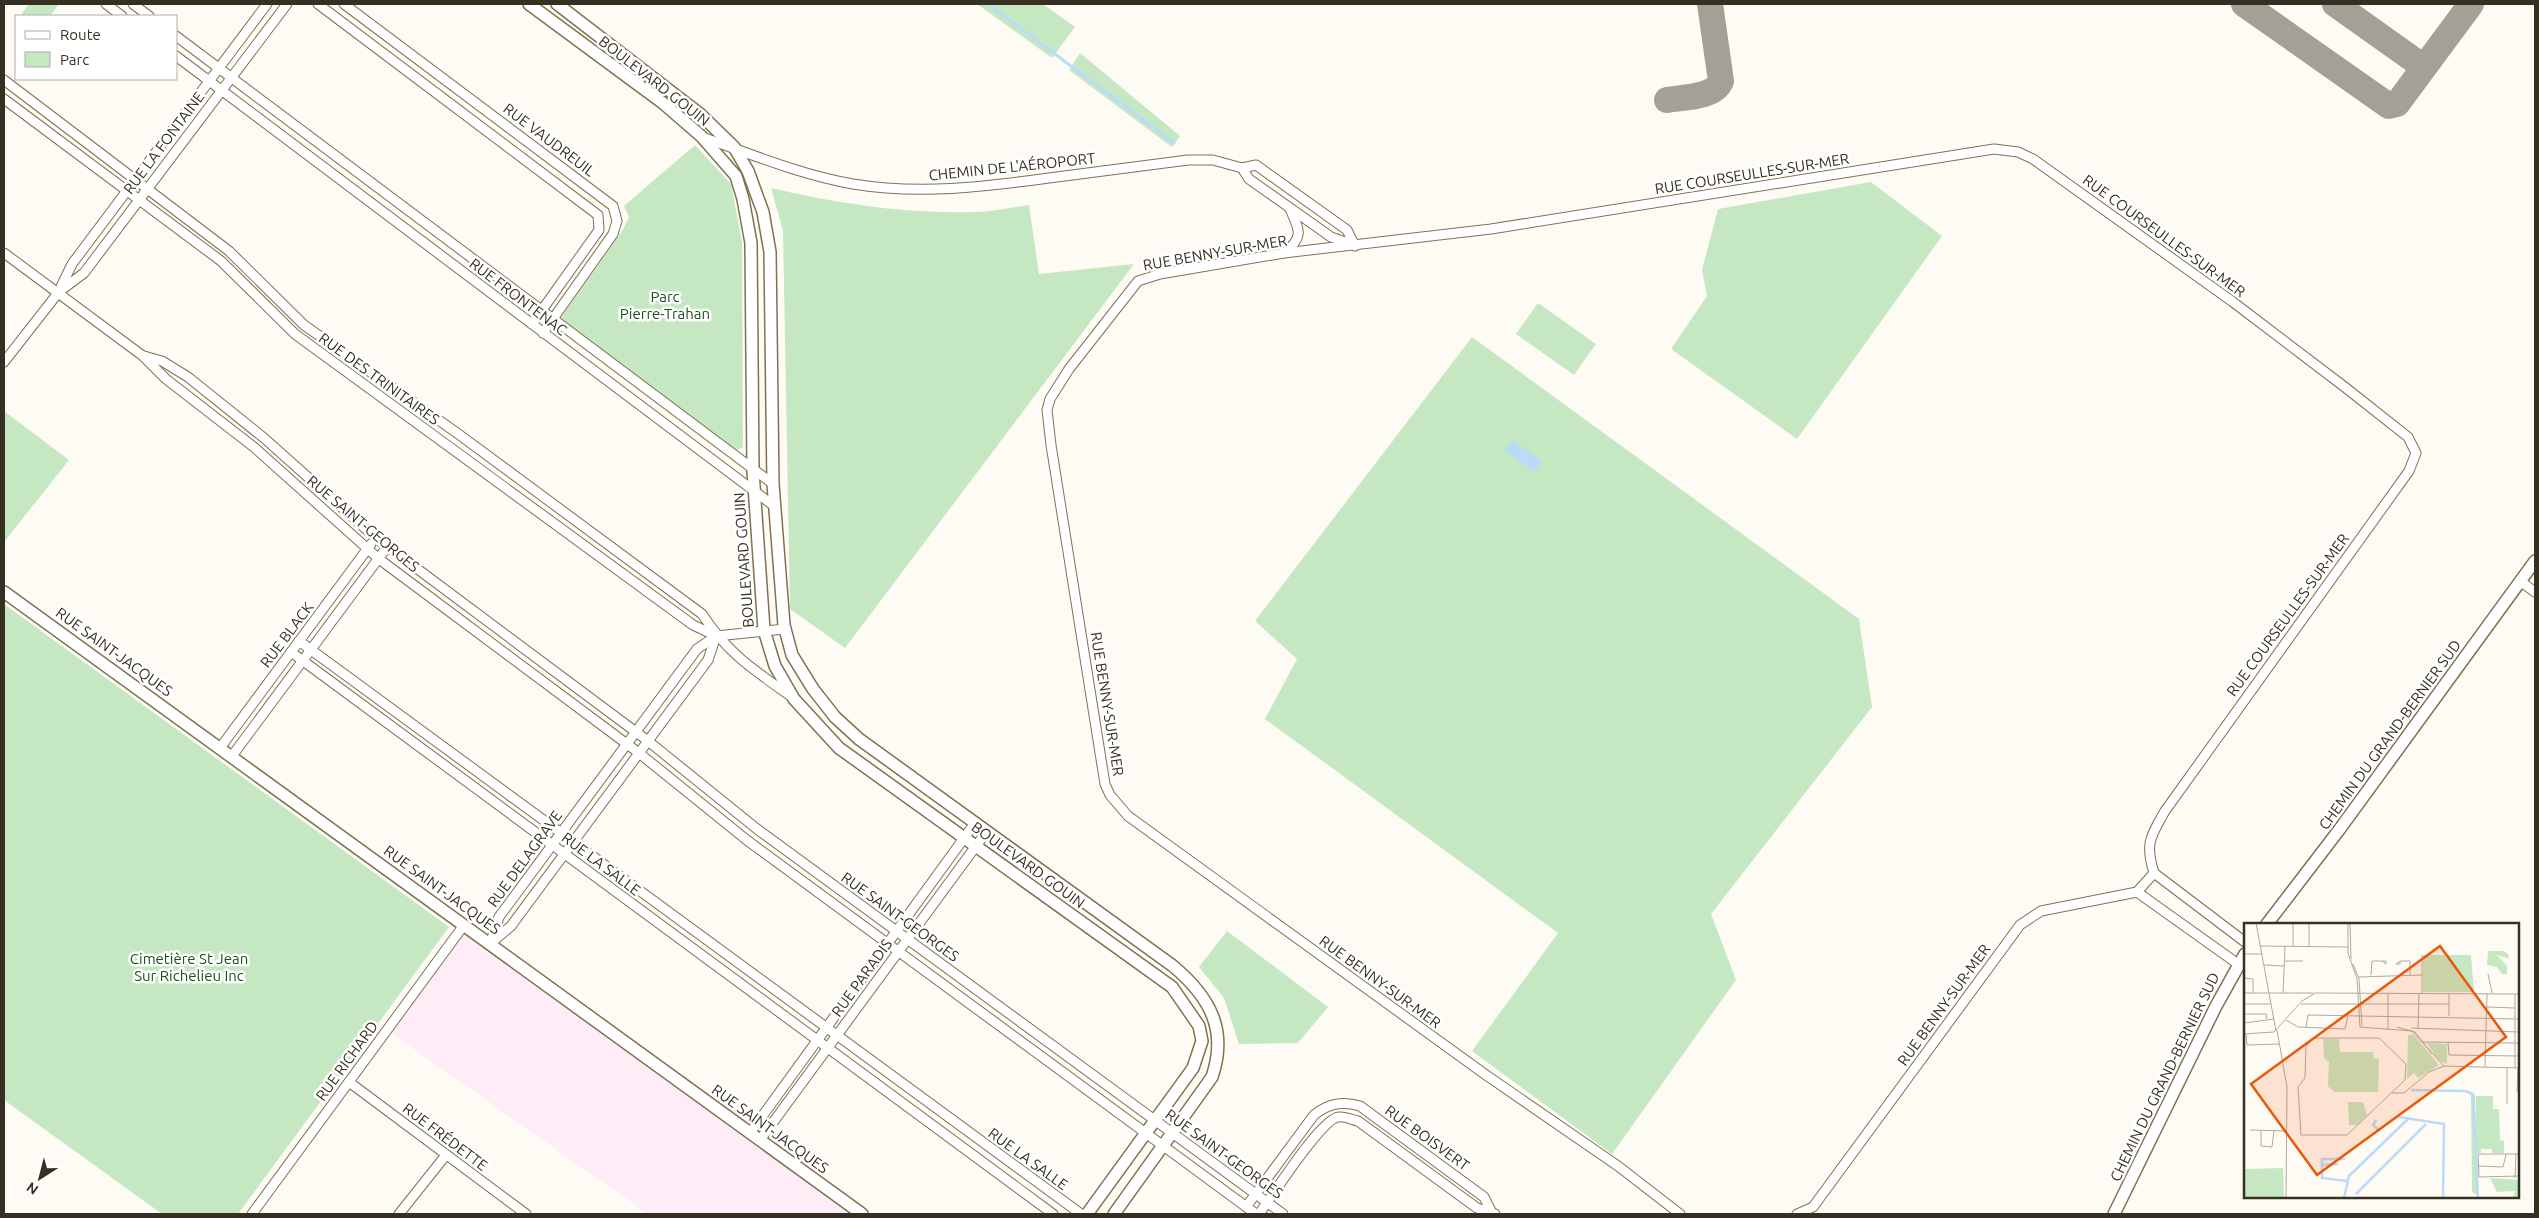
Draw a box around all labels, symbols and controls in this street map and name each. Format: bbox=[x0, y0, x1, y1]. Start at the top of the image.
legend bbox=[15, 15, 178, 80]
text: Route bbox=[60, 26, 101, 43]
street label: BOULEVARD GOUIN bbox=[596, 32, 713, 129]
text: Parc bbox=[60, 51, 89, 68]
street label: RUE LA FONTAINE bbox=[120, 88, 207, 197]
street label: RUE VAUDREUIL bbox=[500, 100, 599, 180]
street label: CHEMIN DE L'AÉROPORT bbox=[928, 149, 1097, 184]
street label: RUE COURSEULLES-SUR-MER bbox=[1654, 150, 1850, 197]
street label: RUE COURSEULLES-SUR-MER bbox=[2080, 171, 2249, 300]
street label: RUE BENNY-SUR-MER bbox=[1142, 231, 1288, 274]
street label: RUE FRONTENAC bbox=[466, 255, 570, 339]
park label: Parc Pierre-Trahan bbox=[620, 288, 710, 322]
street label: RUE DES TRINITAIRES bbox=[316, 329, 443, 428]
street label: RUE SAINT-GEORGES bbox=[304, 472, 423, 576]
street label: BOULEVARD GOUIN bbox=[730, 492, 757, 628]
street label: RUE COURSEULLES-SUR-MER bbox=[2223, 530, 2352, 699]
street label: RUE BLACK bbox=[257, 599, 317, 671]
street label: RUE SAINT-JACQUES bbox=[53, 604, 176, 700]
street label: RUE BENNY-SUR-MER bbox=[1088, 631, 1127, 777]
street label: CHEMIN DU GRAND-BERNIER SUD bbox=[2315, 637, 2464, 833]
street label: RUE DELAGRAVE bbox=[484, 807, 565, 910]
street label: BOULEVARD GOUIN bbox=[968, 818, 1088, 911]
street label: RUE LA SALLE bbox=[559, 829, 644, 899]
street label: RUE SAINT-JACQUES bbox=[381, 842, 504, 938]
street label: RUE SAINT-GEORGES bbox=[838, 868, 962, 965]
inset map bbox=[2244, 923, 2519, 1198]
street label: RUE BENNY-SUR-MER bbox=[1316, 932, 1444, 1031]
street label: RUE PARADIS bbox=[828, 936, 895, 1020]
street label: RUE BENNY-SUR-MER bbox=[1894, 941, 1993, 1069]
park label: Cimetière St Jean Sur Richelieu Inc bbox=[130, 950, 248, 984]
street label: CHEMIN DU GRAND-BERNIER SUD bbox=[2106, 970, 2223, 1184]
street label: RUE RICHARD bbox=[312, 1018, 381, 1104]
street label: RUE SAINT-JACQUES bbox=[709, 1081, 832, 1177]
street label: RUE FRÉDETTE bbox=[400, 1099, 491, 1174]
street label: RUE BOISVERT bbox=[1382, 1101, 1473, 1174]
street label: RUE SAINT-GEORGES bbox=[1162, 1105, 1286, 1202]
street label: RUE LA SALLE bbox=[985, 1124, 1071, 1193]
north arrow bbox=[15, 1153, 65, 1203]
text: N bbox=[23, 1179, 41, 1198]

